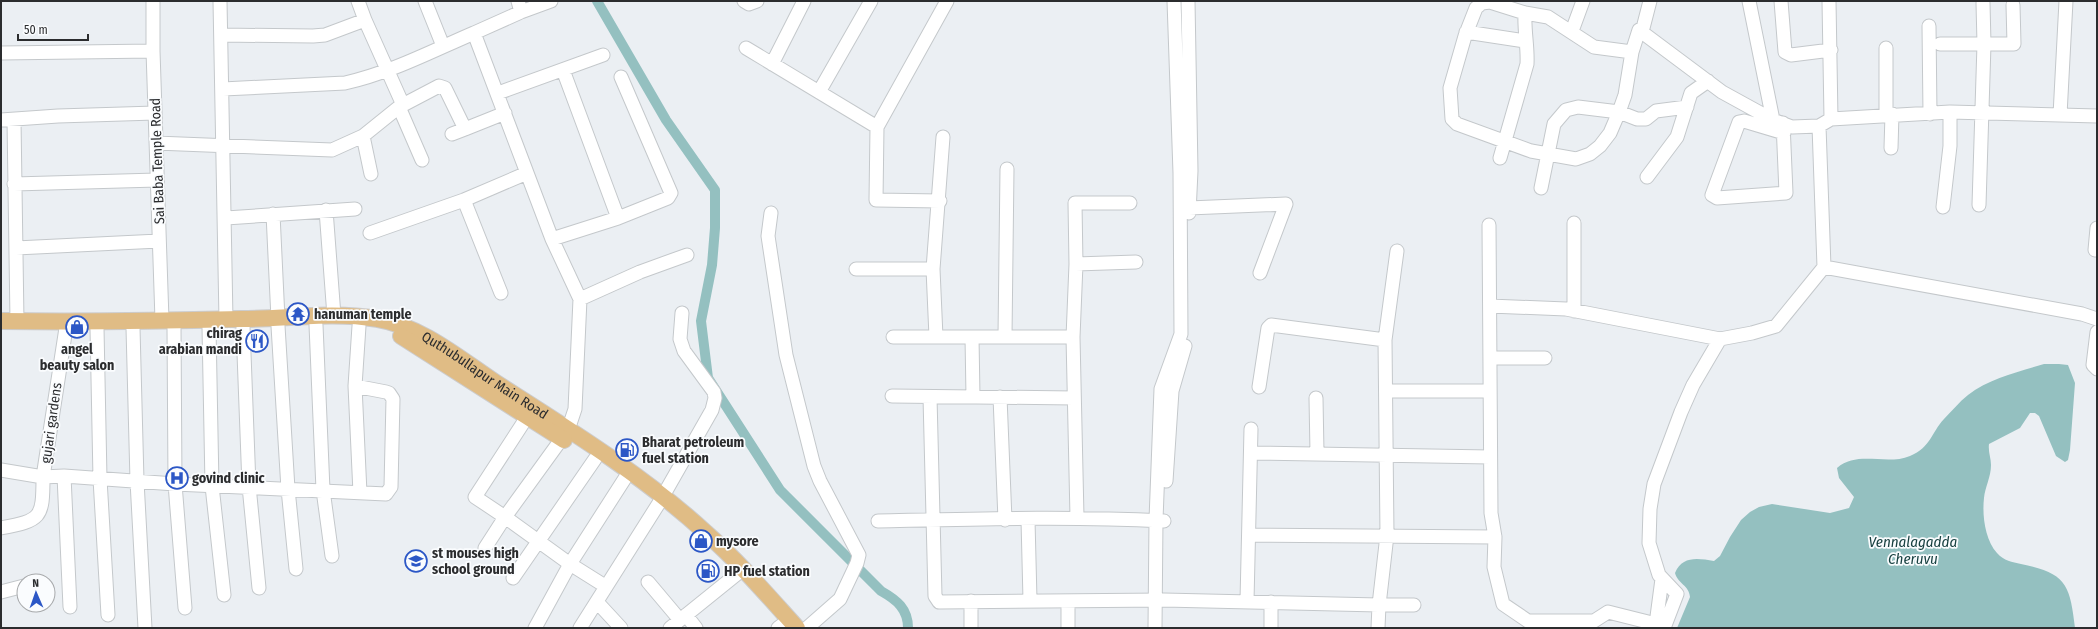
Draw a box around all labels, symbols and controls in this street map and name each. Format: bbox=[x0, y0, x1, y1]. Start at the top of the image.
scale bar bbox=[18, 16, 88, 42]
text: 50 m bbox=[24, 23, 48, 37]
street label: Sai Baba Temple Road bbox=[147, 98, 168, 224]
temple icon: hanuman temple bbox=[285, 301, 311, 327]
place label: hanuman temple bbox=[314, 306, 412, 323]
shop icon: angel beauty salon bbox=[64, 314, 90, 340]
place label: chirag arabian mandi bbox=[159, 325, 242, 358]
restaurant icon: chirag arabian mandi bbox=[244, 328, 270, 354]
street label: Quthubullapur Main Road bbox=[419, 328, 551, 423]
place label: angel beauty salon bbox=[40, 341, 114, 374]
street label: gujari gardens bbox=[37, 382, 66, 465]
place label: Bharat petroleum fuel station bbox=[642, 434, 745, 467]
fuel station icon: Bharat petroleum fuel station bbox=[614, 437, 640, 463]
hospital icon: govind clinic bbox=[164, 465, 190, 491]
place label: govind clinic bbox=[192, 470, 266, 487]
shop icon: mysore bbox=[688, 528, 714, 554]
place label: mysore bbox=[716, 533, 759, 550]
water label: Vennalagadda Cheruvu bbox=[1869, 533, 1958, 568]
place label: st mouses high school ground bbox=[432, 545, 519, 578]
school or university icon: st mouses high school ground bbox=[403, 548, 429, 574]
fuel station icon: HP fuel station bbox=[695, 558, 721, 584]
place label: HP fuel station bbox=[724, 563, 810, 580]
north arrow bbox=[16, 573, 56, 613]
text: N bbox=[32, 577, 39, 590]

